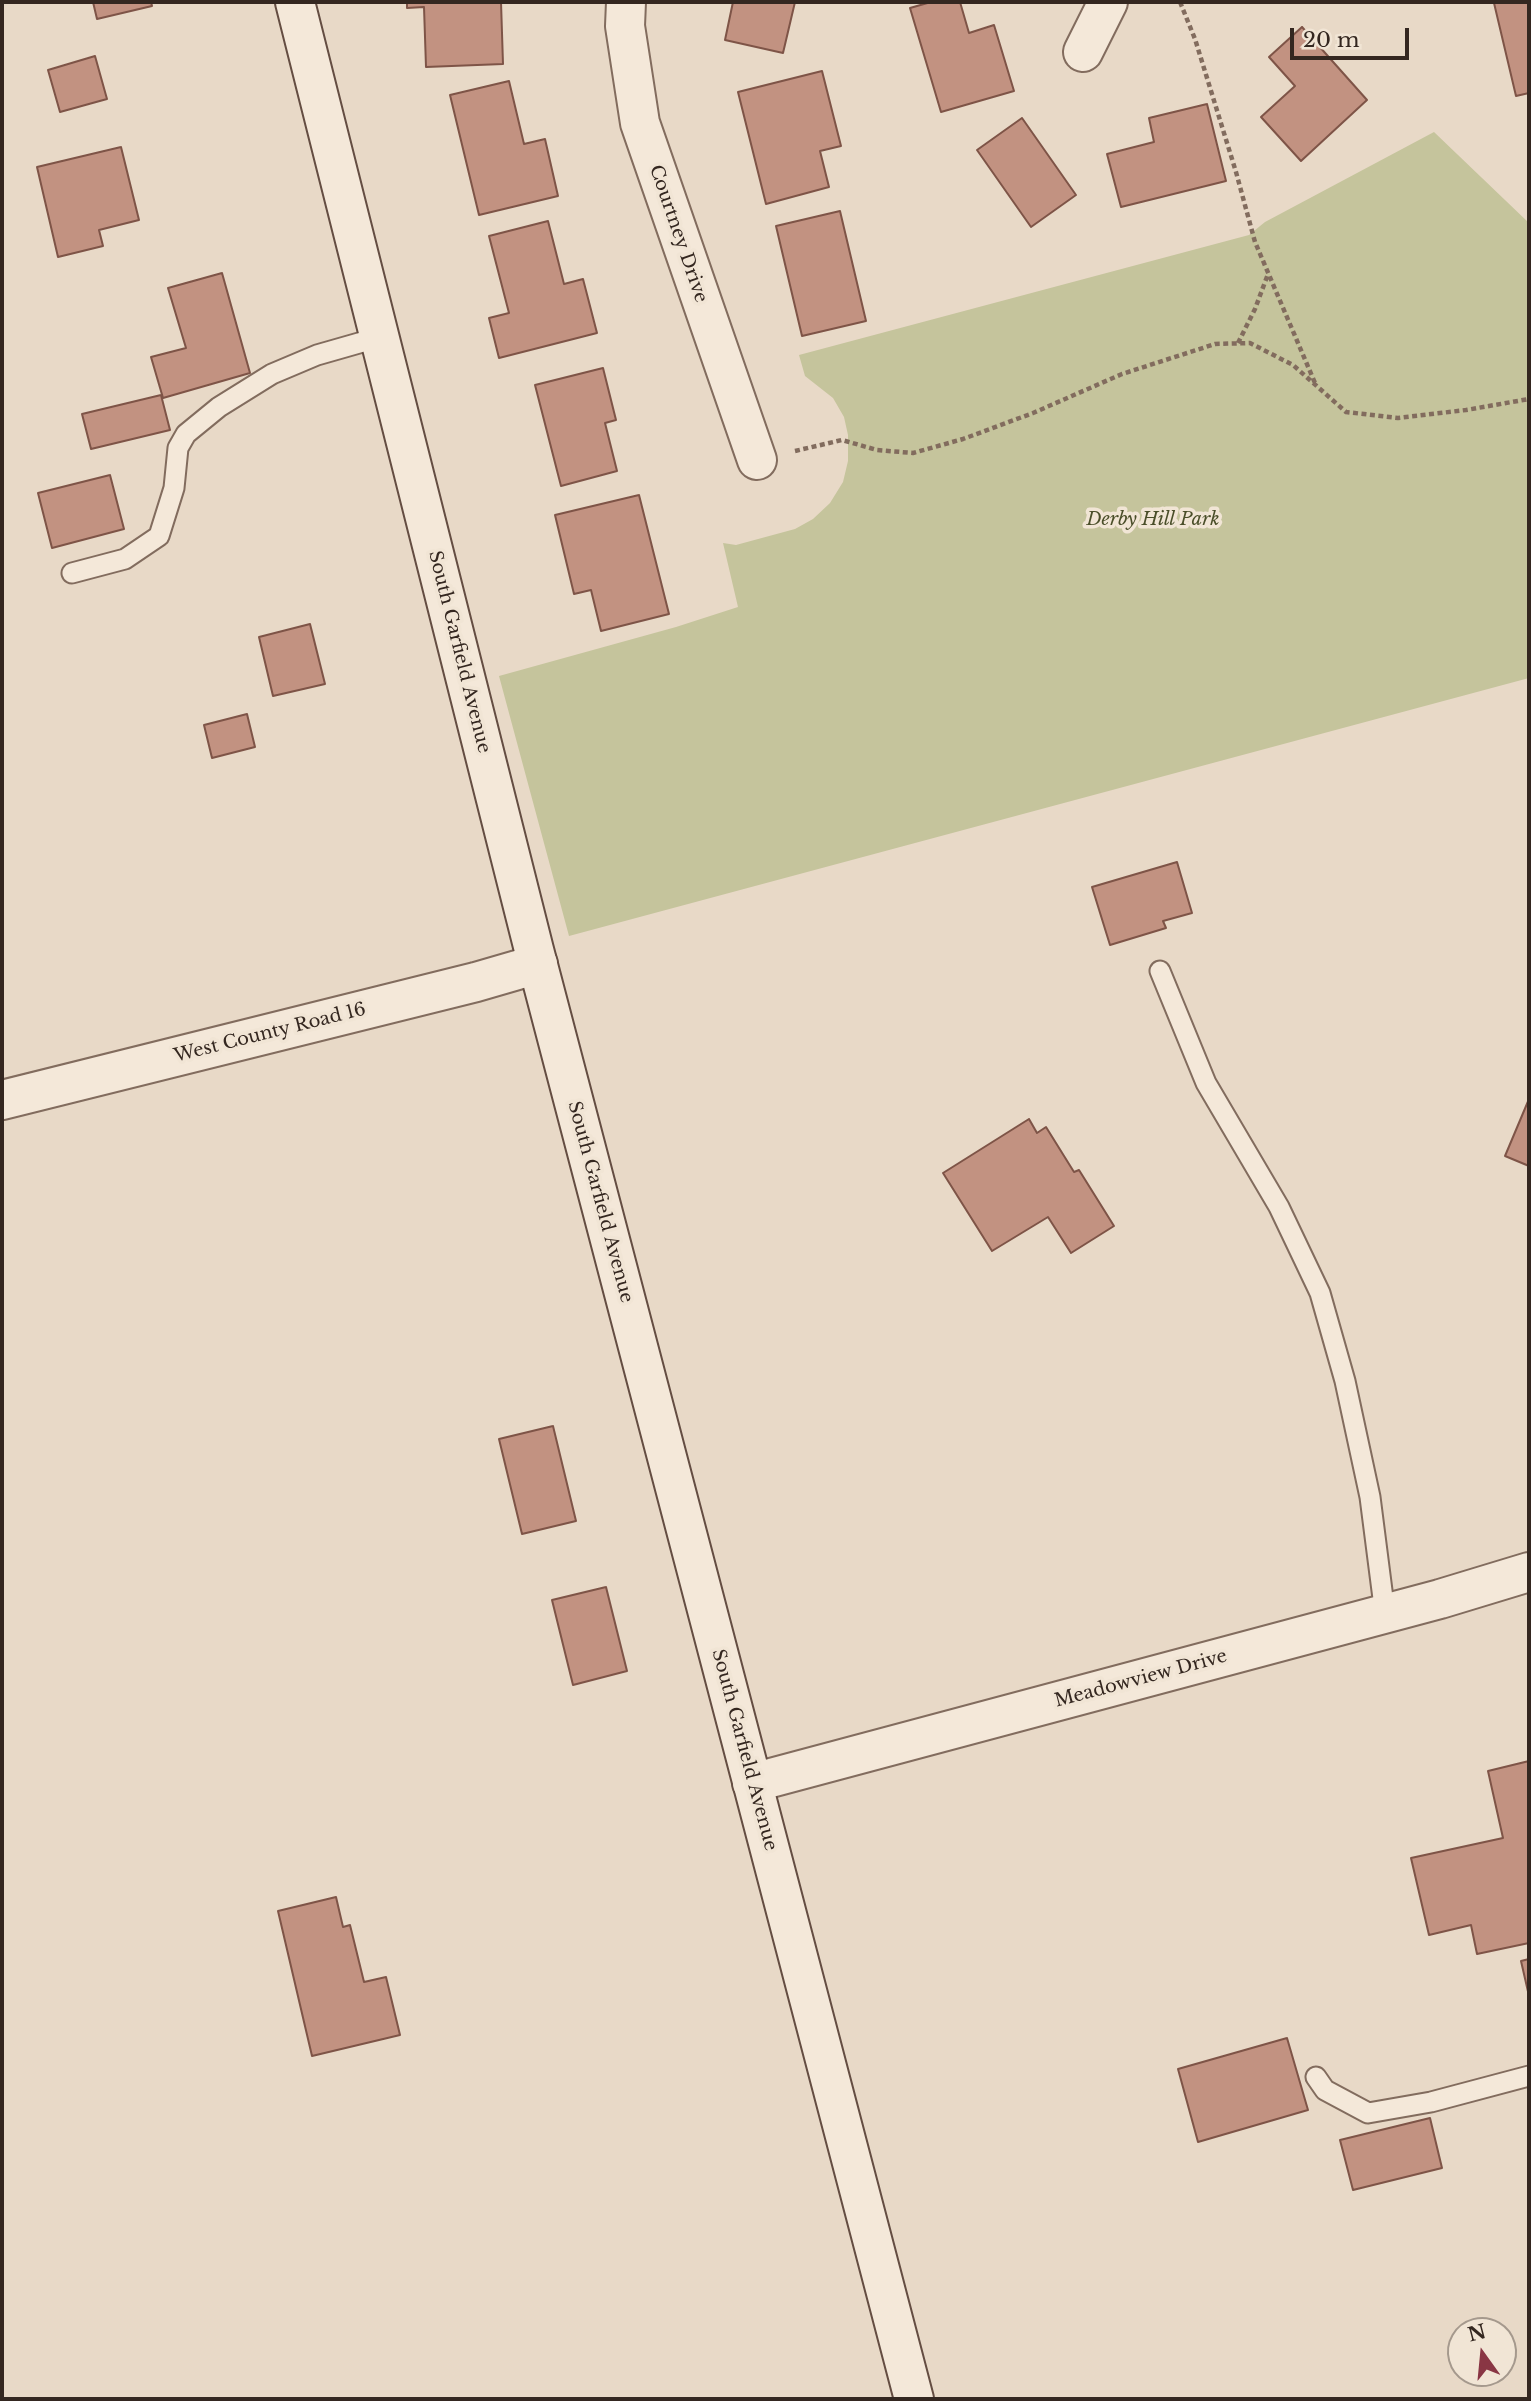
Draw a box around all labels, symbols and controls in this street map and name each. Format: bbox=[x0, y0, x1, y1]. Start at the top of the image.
scale bar bbox=[1293, 14, 1412, 58]
text: 20 m bbox=[1303, 27, 1360, 53]
street label: Courtney Drive bbox=[644, 162, 712, 306]
park label: Derby Hill Park bbox=[1087, 509, 1219, 531]
street label: South Garfield Avenue bbox=[423, 549, 495, 755]
street label: West County Road 16 bbox=[172, 999, 368, 1067]
street label: South Garfield Avenue bbox=[563, 1099, 637, 1305]
street label: Meadowview Drive bbox=[1052, 1646, 1230, 1712]
street label: South Garfield Avenue bbox=[707, 1647, 781, 1853]
north arrow bbox=[1447, 2317, 1517, 2387]
text: N bbox=[1465, 2320, 1489, 2347]

